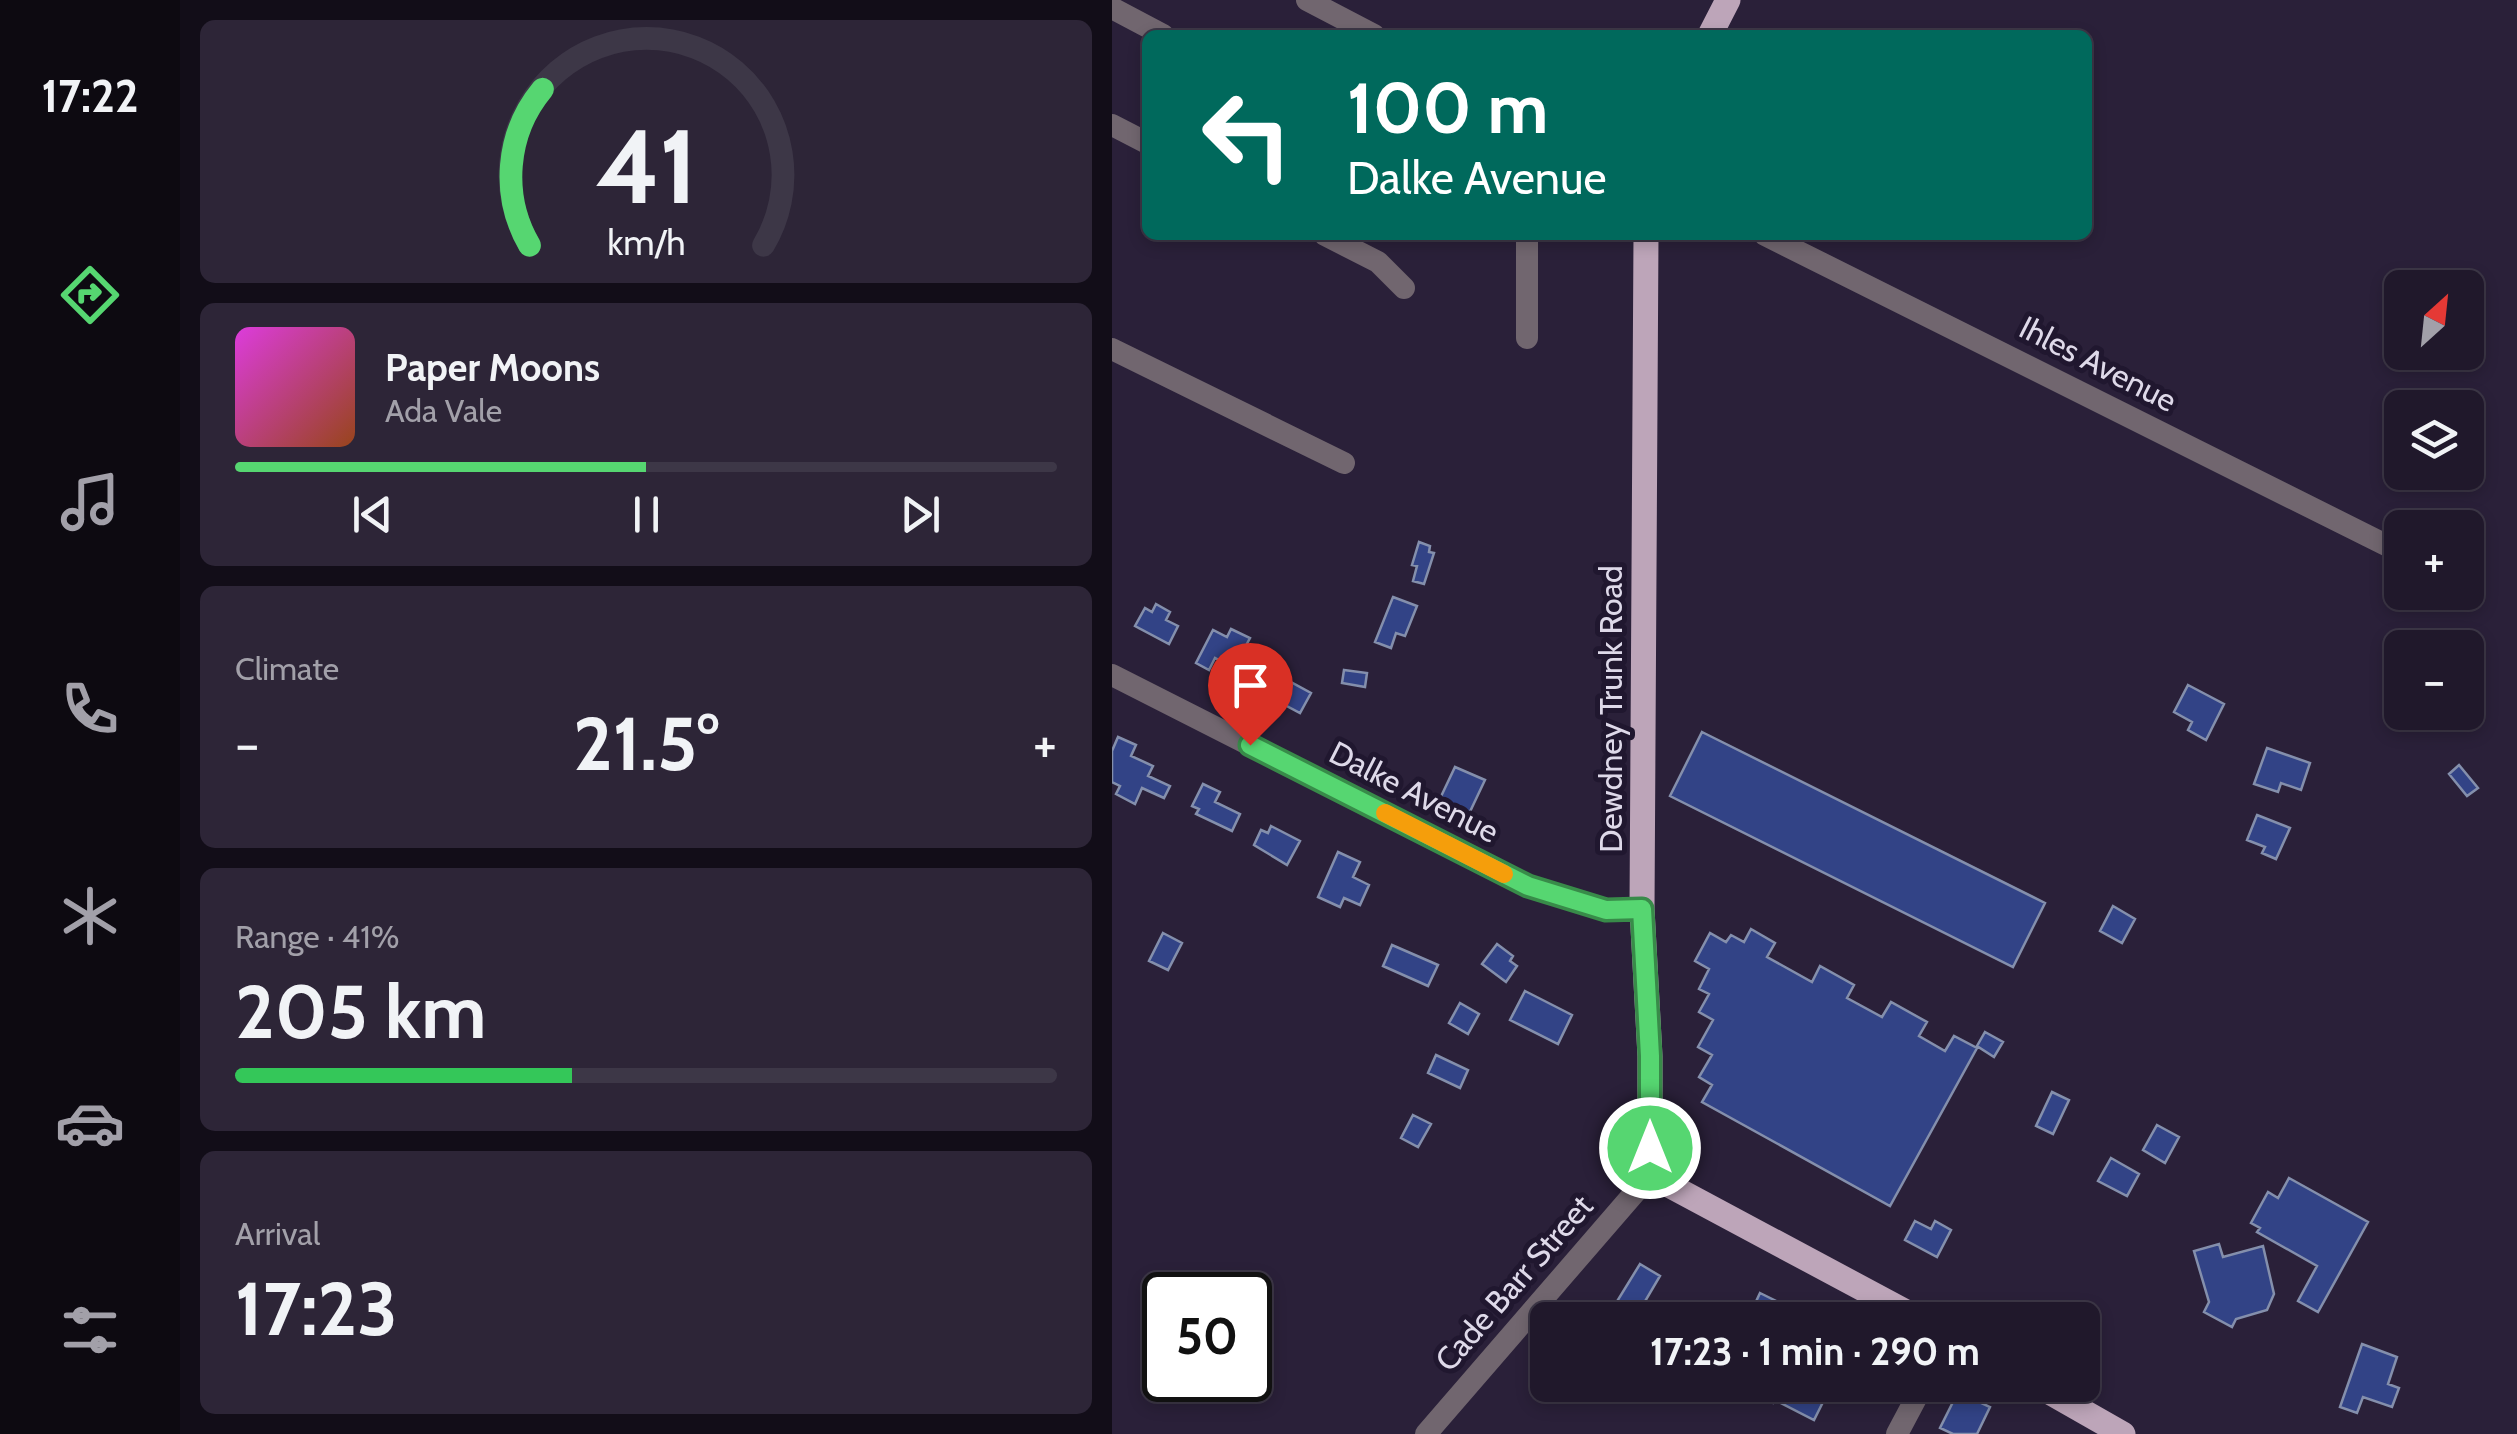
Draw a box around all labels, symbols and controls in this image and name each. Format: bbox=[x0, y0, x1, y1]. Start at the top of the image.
text: 100 m bbox=[1347, 65, 1548, 151]
text: 17:22 bbox=[41, 69, 139, 123]
icon: left bbox=[1182, 70, 1312, 200]
text: 41 bbox=[595, 103, 697, 229]
text: Dalke Avenue bbox=[1347, 151, 1607, 205]
text: km/h bbox=[607, 221, 685, 264]
icon: directions bbox=[55, 260, 125, 330]
north arrow bbox=[2384, 270, 2484, 370]
map controls bbox=[2384, 270, 2484, 730]
street label: Ihles Avenue bbox=[2013, 307, 2183, 420]
text: Paper Moons bbox=[385, 344, 600, 391]
button: layers bbox=[2384, 390, 2484, 490]
text: Ada Vale bbox=[385, 391, 502, 430]
icon: music bbox=[55, 467, 125, 537]
icon: previous bbox=[345, 487, 400, 542]
icon: pause bbox=[619, 487, 674, 542]
icon: next bbox=[893, 487, 948, 542]
button: + bbox=[2384, 510, 2484, 610]
street label: Dewdney Trunk Road bbox=[1591, 565, 1630, 853]
button: − bbox=[2384, 630, 2484, 730]
pin bbox=[1208, 643, 1293, 746]
text: Climate bbox=[235, 649, 339, 688]
icon: arrive bbox=[1223, 658, 1278, 713]
icon: phone bbox=[55, 674, 125, 744]
text: 21.5° bbox=[573, 698, 719, 789]
text: − bbox=[235, 710, 259, 777]
text: + bbox=[1033, 710, 1057, 777]
street label: Dalke Avenue bbox=[1323, 732, 1505, 851]
icon: climate bbox=[55, 881, 125, 951]
text: Range · 41% bbox=[235, 917, 399, 956]
text: 205 km bbox=[235, 966, 486, 1057]
icon: car bbox=[55, 1088, 125, 1158]
position arrow bbox=[1598, 1096, 1702, 1200]
street label: Cade Barr Street bbox=[1427, 1186, 1601, 1379]
text: Arrival bbox=[235, 1214, 320, 1253]
text: 17:23 bbox=[235, 1263, 398, 1354]
speed limit sign: 50 bbox=[1142, 1272, 1272, 1402]
icon: filters bbox=[55, 1295, 125, 1365]
text: 17:23 · 1 min · 290 m bbox=[1650, 1328, 1980, 1375]

